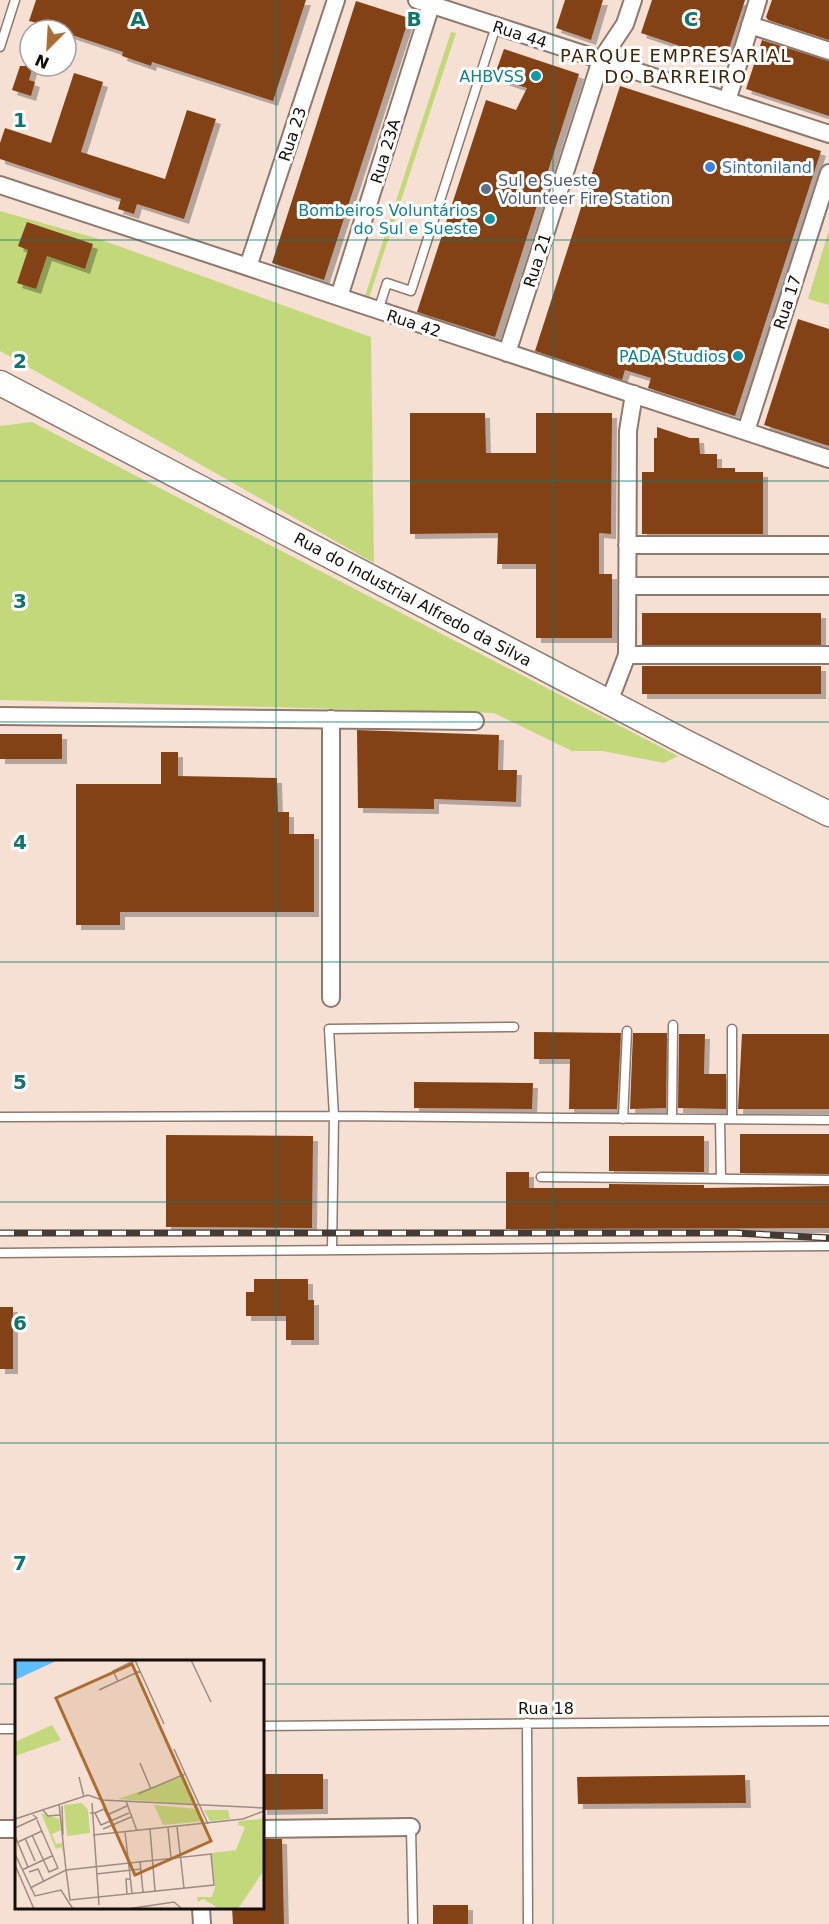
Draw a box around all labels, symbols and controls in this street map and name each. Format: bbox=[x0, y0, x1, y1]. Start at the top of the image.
text: A bbox=[130, 7, 146, 31]
text: B bbox=[406, 7, 422, 31]
text: C bbox=[684, 7, 698, 31]
street label: Rua 44 bbox=[490, 17, 549, 52]
north arrow bbox=[18, 18, 78, 78]
district label: PARQUE EMPRESARIAL DO BARREIRO bbox=[560, 45, 792, 87]
text: N bbox=[32, 50, 52, 73]
place label: AHBVSS bbox=[459, 67, 524, 86]
marker: AHBVSS bbox=[529, 69, 543, 83]
street label: Rua 23 bbox=[275, 105, 310, 164]
text: 1 bbox=[13, 108, 27, 132]
street label: Rua 23A bbox=[367, 116, 404, 186]
place label: Sintoniland bbox=[722, 158, 812, 177]
marker: Sintoniland bbox=[703, 160, 717, 174]
place label: Sul e Sueste Volunteer Fire Station bbox=[498, 171, 670, 208]
marker: Sul e Sueste Volunteer Fire Station bbox=[479, 182, 493, 196]
place label: Bombeiros Voluntários do Sul e Sueste bbox=[298, 201, 478, 238]
marker: Bombeiros Voluntários do Sul e Sueste bbox=[483, 212, 497, 226]
street label: Rua 21 bbox=[520, 231, 555, 290]
street label: Rua 17 bbox=[770, 273, 805, 332]
street label: Rua 42 bbox=[384, 306, 443, 341]
place label: PADA Studios bbox=[619, 347, 726, 366]
text: 2 bbox=[13, 349, 27, 373]
marker: PADA Studios bbox=[731, 349, 745, 363]
street label: Rua do Industrial Alfredo da Silva bbox=[291, 529, 535, 670]
text: 3 bbox=[13, 589, 27, 613]
text: 4 bbox=[13, 830, 27, 854]
text: 5 bbox=[13, 1070, 27, 1094]
text: 6 bbox=[13, 1311, 27, 1335]
text: 7 bbox=[13, 1551, 27, 1575]
inset map bbox=[15, 1660, 264, 1909]
street label: Rua 18 bbox=[518, 1699, 574, 1718]

